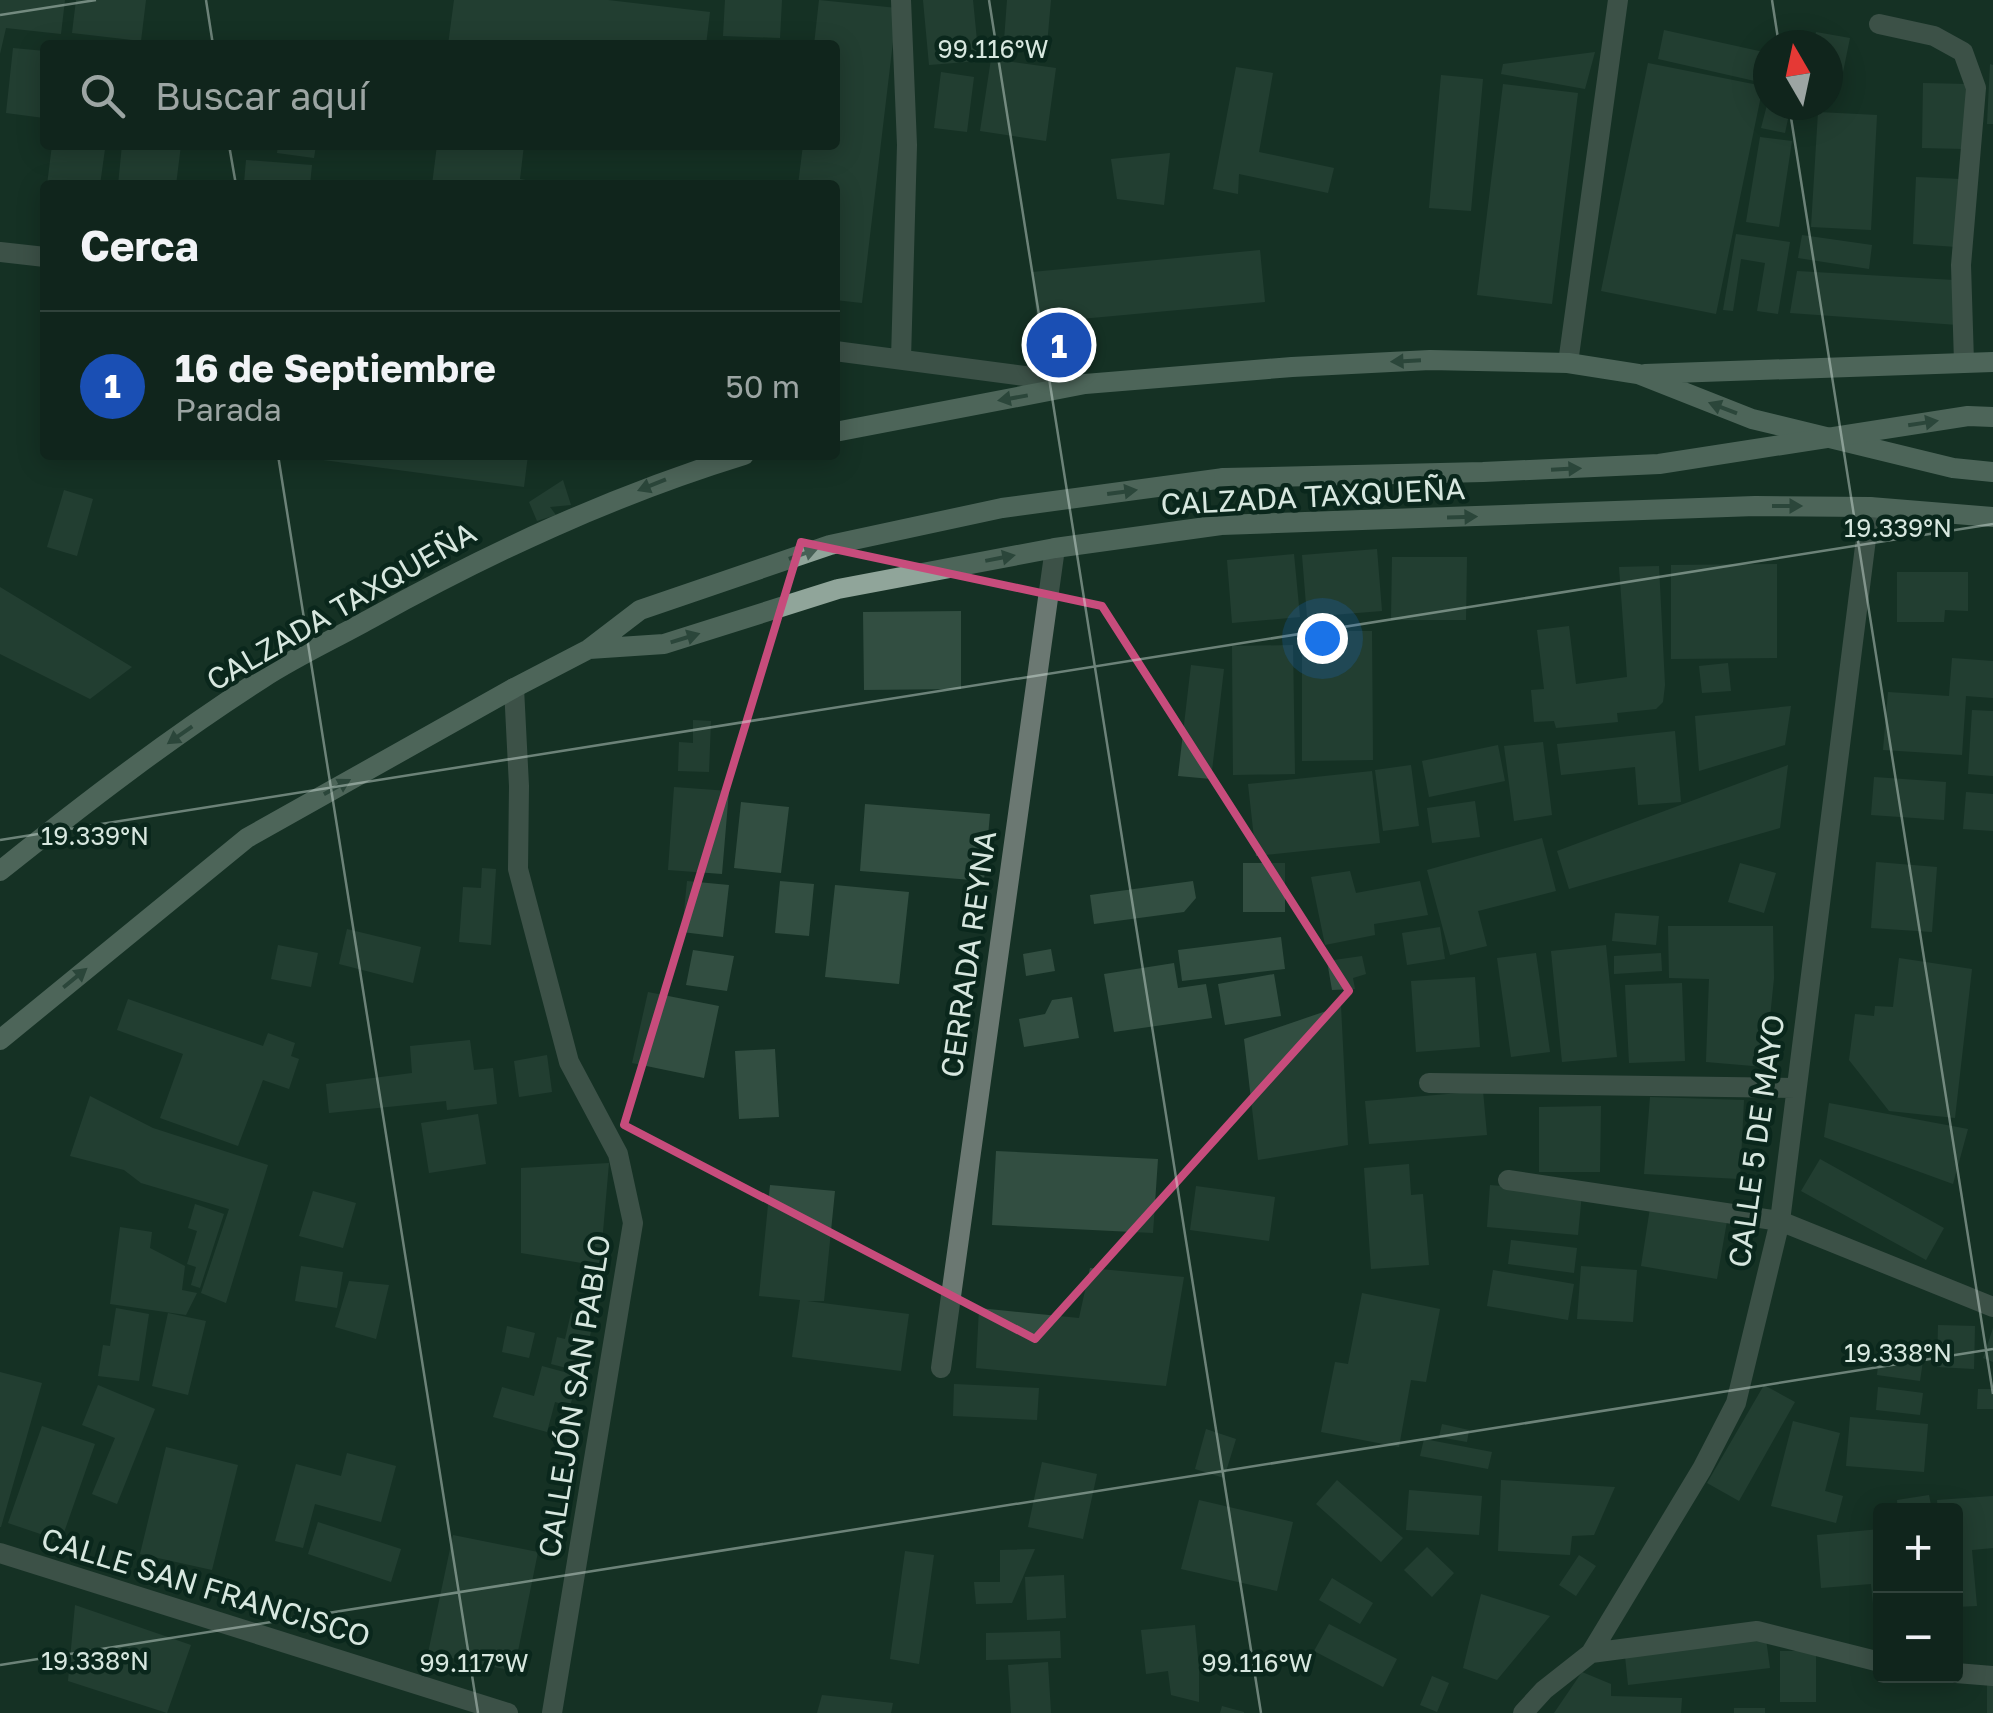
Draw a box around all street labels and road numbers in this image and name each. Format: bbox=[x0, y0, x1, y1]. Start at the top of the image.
street label: CALZADA TAXQUEÑA bbox=[1160, 470, 1466, 522]
street label: CALZADA TAXQUEÑA bbox=[200, 514, 482, 698]
street label: CERRADA REYNA bbox=[933, 828, 1003, 1080]
street label: CALLE 5 DE MAYO bbox=[1720, 1012, 1792, 1270]
street label: CALLEJÓN SAN PABLO bbox=[531, 1232, 617, 1560]
street label: CALLE SAN FRANCISCO bbox=[37, 1520, 375, 1654]

